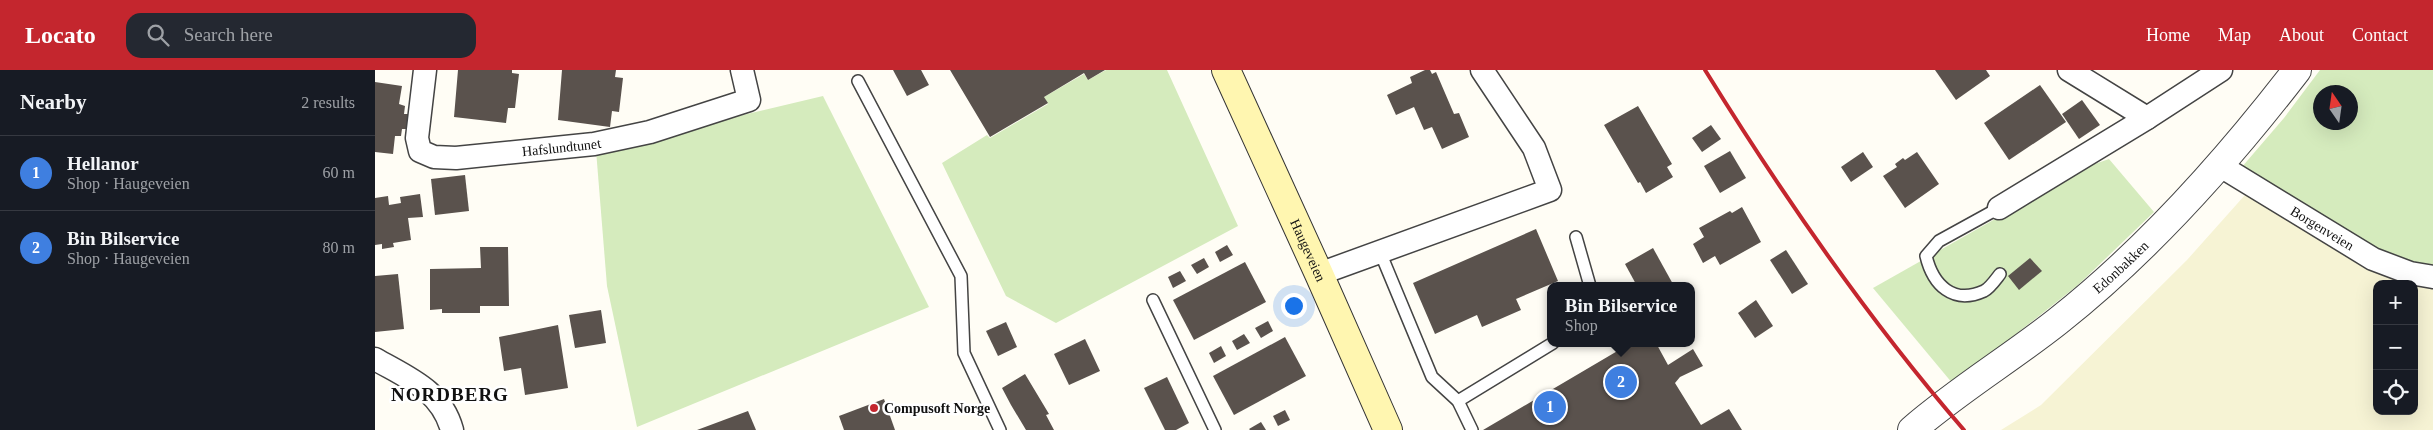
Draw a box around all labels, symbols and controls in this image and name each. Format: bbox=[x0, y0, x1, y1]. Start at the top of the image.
search box bbox=[126, 13, 476, 58]
icon: search bbox=[144, 21, 172, 49]
text: Locato bbox=[25, 22, 96, 48]
text: Search here bbox=[184, 24, 273, 45]
text: Home bbox=[2146, 25, 2190, 45]
text: Map bbox=[2218, 25, 2251, 45]
text: About bbox=[2279, 25, 2324, 45]
text: Contact bbox=[2352, 25, 2408, 45]
north arrow bbox=[2313, 85, 2358, 130]
text: Nearby bbox=[20, 90, 87, 114]
text: 2 results bbox=[301, 94, 355, 111]
street label: Hafslundtunet bbox=[521, 136, 603, 159]
text: Hellanor bbox=[67, 153, 139, 174]
text: 1 bbox=[32, 164, 40, 181]
text: 60 m bbox=[323, 164, 355, 181]
text: Shop · Haugeveien bbox=[67, 175, 190, 192]
street label: Borgenveien bbox=[2288, 203, 2356, 253]
street label: Haugeveien bbox=[1287, 217, 1328, 284]
text: Bin Bilservice bbox=[67, 228, 179, 249]
street label: Edonbakken bbox=[2090, 238, 2152, 297]
text: 2 bbox=[32, 239, 40, 256]
text: 80 m bbox=[323, 239, 355, 256]
text: Shop · Haugeveien bbox=[67, 250, 190, 267]
map controls bbox=[2373, 280, 2418, 415]
button: + bbox=[2373, 280, 2418, 325]
popup bbox=[1547, 282, 1695, 347]
your location bbox=[1281, 293, 1307, 319]
text: Bin Bilservice bbox=[1565, 295, 1677, 316]
text: Shop bbox=[1565, 317, 1598, 334]
button: − bbox=[2373, 325, 2418, 370]
pin: 2 bbox=[1605, 363, 1637, 401]
button: locate bbox=[2373, 370, 2418, 415]
district label: NORDBERG bbox=[391, 384, 509, 405]
pin: 1 bbox=[1534, 388, 1566, 426]
place label: Compusoft Norge bbox=[884, 401, 990, 416]
marker: Compusoft Norge bbox=[868, 402, 880, 414]

